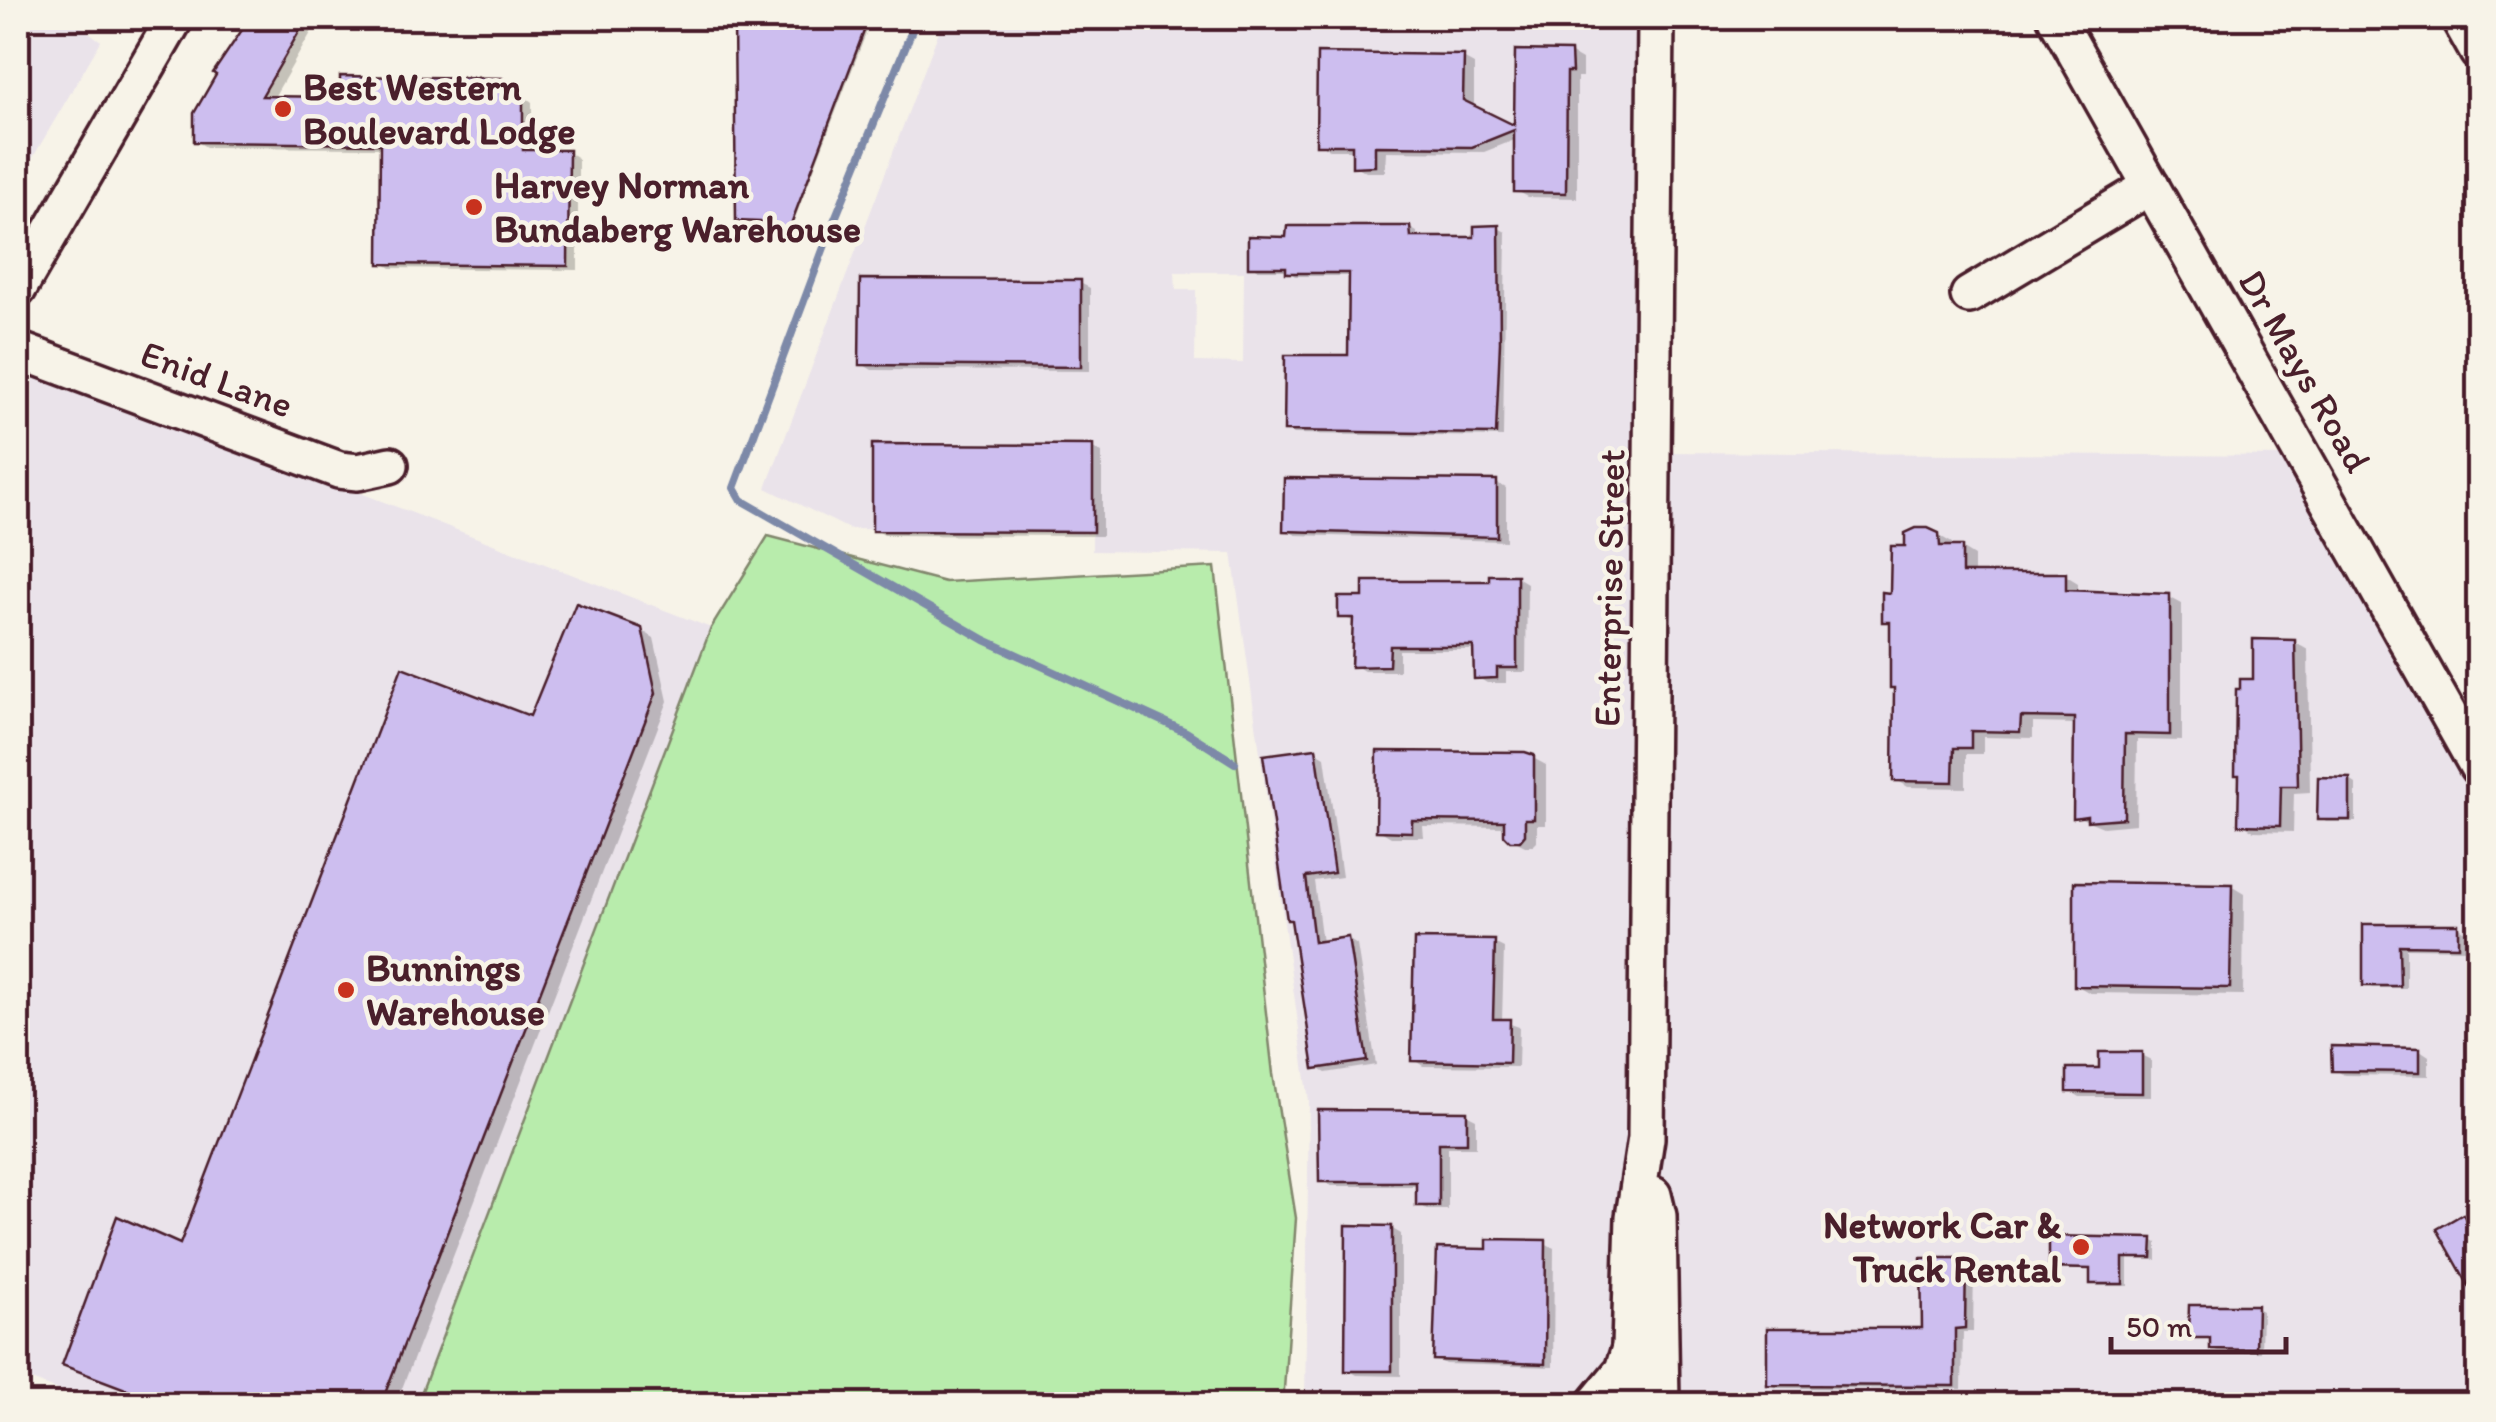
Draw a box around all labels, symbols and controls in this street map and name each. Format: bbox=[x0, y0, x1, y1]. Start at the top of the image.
place label: Best Western Boulevard Lodge bbox=[303, 64, 575, 154]
marker: Best Western Boulevard Lodge bbox=[272, 98, 294, 120]
place label: Harvey Norman Bundaberg Warehouse bbox=[494, 162, 861, 252]
marker: Harvey Norman Bundaberg Warehouse bbox=[463, 196, 485, 218]
street label: Dr Mays Road bbox=[2229, 262, 2381, 480]
street label: Enid Lane bbox=[135, 330, 299, 428]
street label: Enterprise Street bbox=[1584, 448, 1634, 728]
place label: Bunnings Warehouse bbox=[366, 945, 545, 1035]
marker: Bunnings Warehouse bbox=[335, 979, 357, 1001]
place label: Network Car & Truck Rental bbox=[1823, 1202, 2061, 1292]
marker: Network Car & Truck Rental bbox=[2070, 1236, 2092, 1258]
scale bar bbox=[2111, 1292, 2286, 1354]
text: 50 m bbox=[2126, 1308, 2192, 1345]

